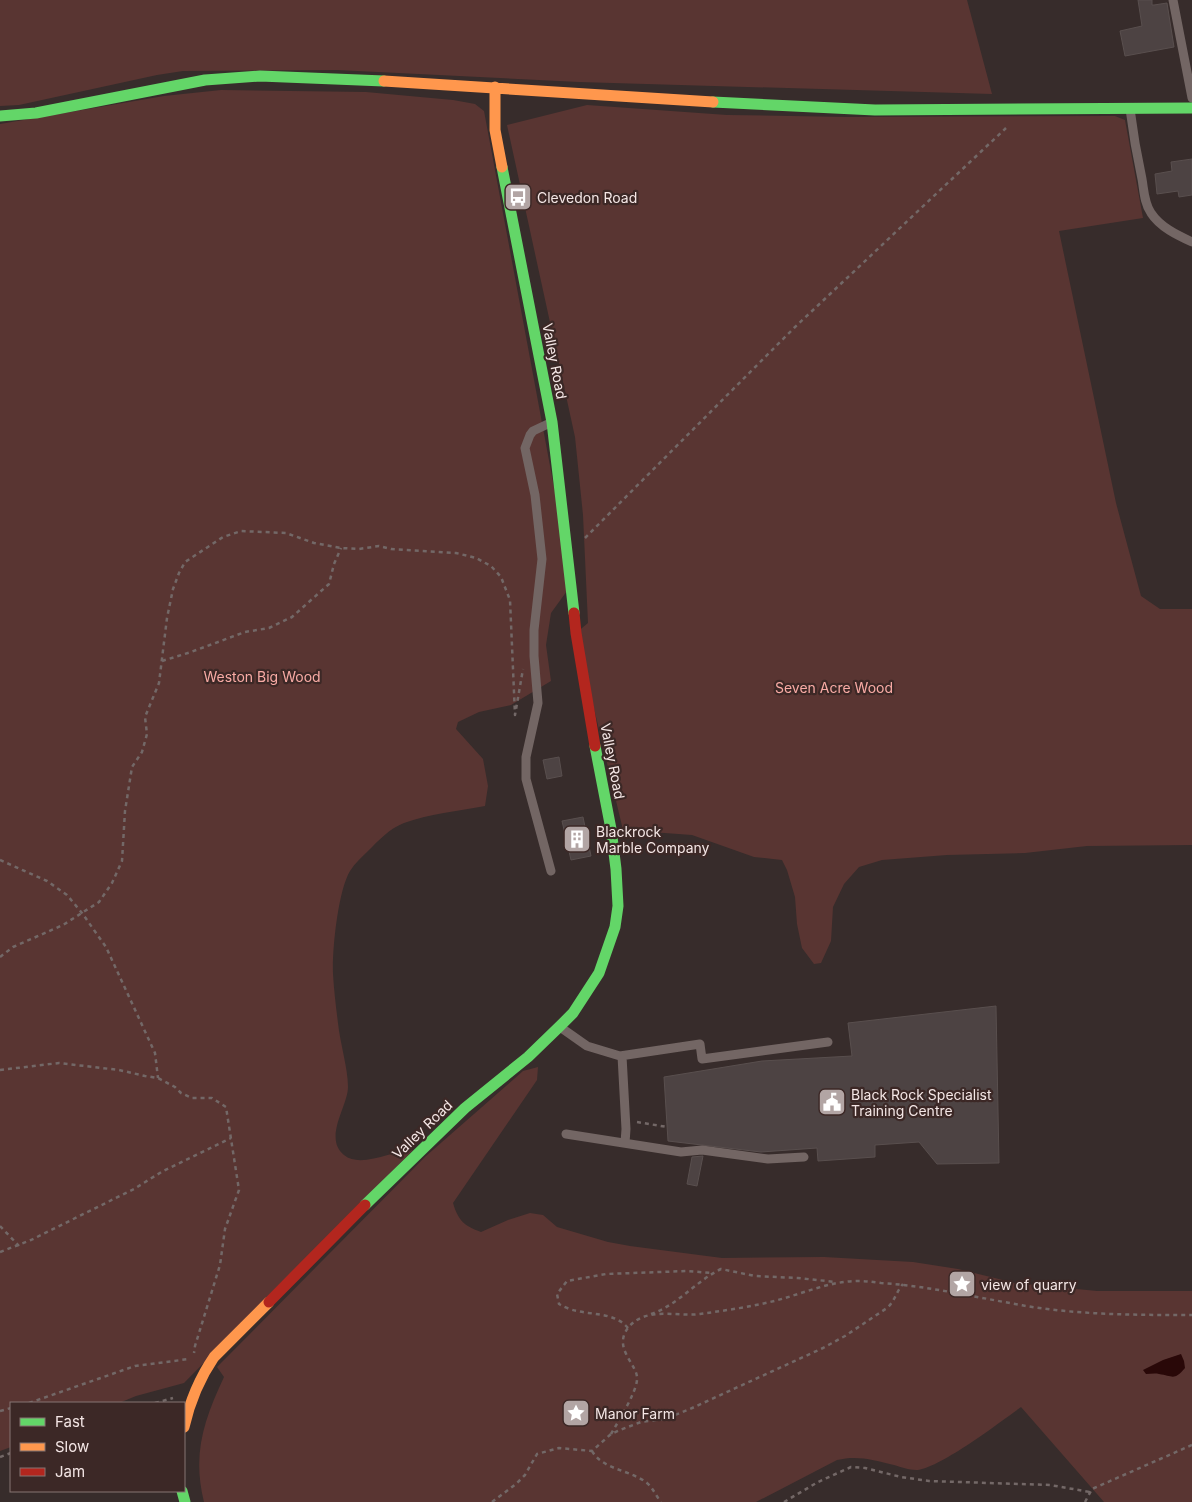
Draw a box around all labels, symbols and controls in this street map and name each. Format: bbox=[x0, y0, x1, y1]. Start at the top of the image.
bus stop icon: Clevedon Road bbox=[503, 182, 533, 212]
place label: Clevedon Road bbox=[537, 189, 637, 206]
street label: Valley Road bbox=[539, 322, 571, 400]
park label: Weston Big Wood bbox=[203, 668, 321, 685]
park label: Seven Acre Wood bbox=[775, 679, 893, 696]
street label: Valley Road bbox=[597, 722, 629, 800]
place label: Blackrock Marble Company bbox=[596, 823, 710, 856]
building icon: Blackrock Marble Company bbox=[562, 824, 592, 854]
place label: Black Rock Specialist Training Centre bbox=[851, 1086, 992, 1119]
public building icon: Black Rock Specialist Training Centre bbox=[817, 1087, 847, 1117]
street label: Valley Road bbox=[388, 1096, 456, 1162]
place icon: view of quarry bbox=[947, 1269, 977, 1299]
place label: view of quarry bbox=[981, 1276, 1077, 1293]
place icon: Manor Farm bbox=[561, 1398, 591, 1428]
legend bbox=[10, 1402, 185, 1492]
place label: Manor Farm bbox=[595, 1405, 675, 1422]
text: Fast bbox=[55, 1412, 85, 1431]
text: Slow bbox=[55, 1437, 89, 1456]
text: Jam bbox=[55, 1462, 85, 1481]

